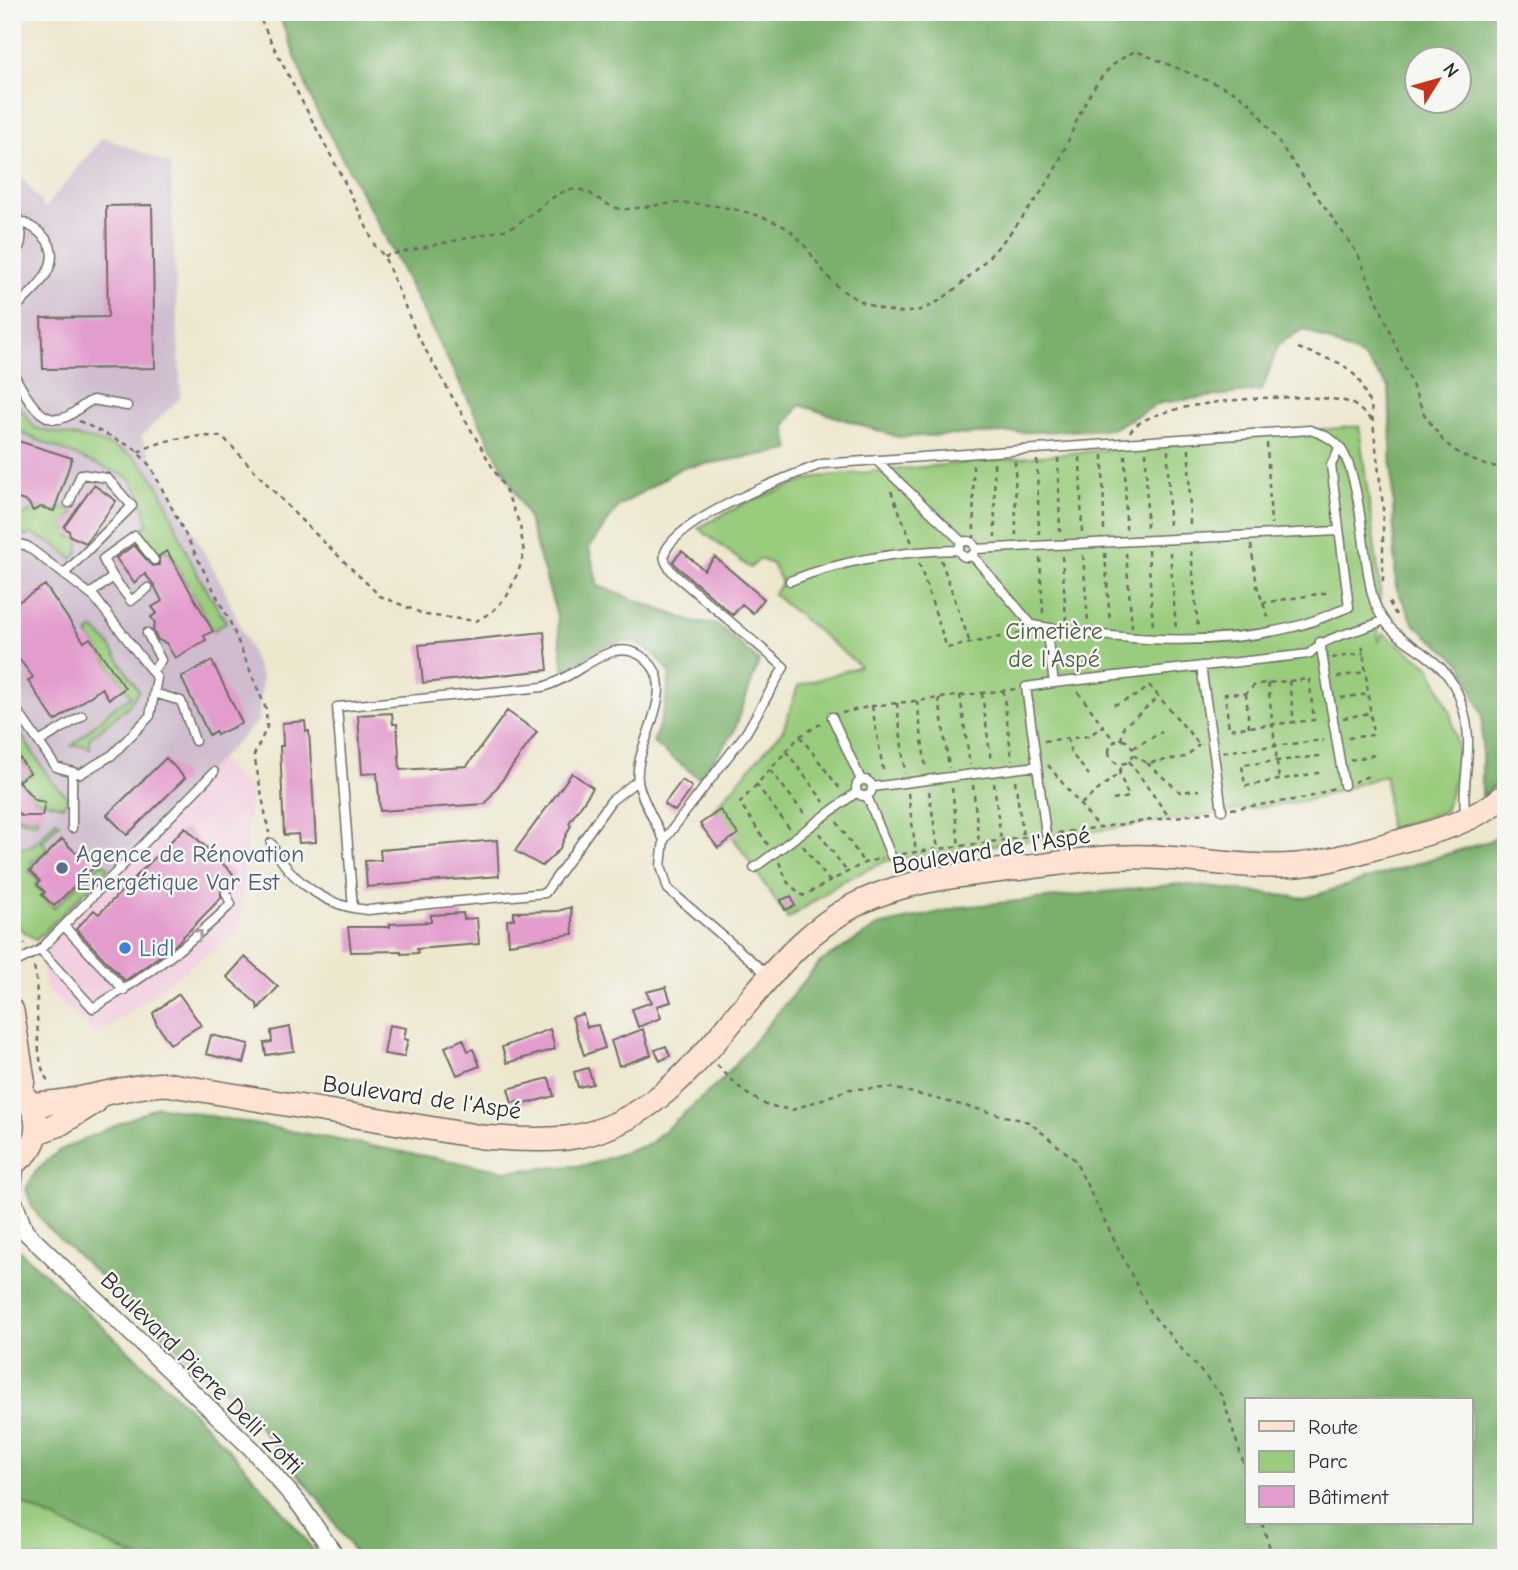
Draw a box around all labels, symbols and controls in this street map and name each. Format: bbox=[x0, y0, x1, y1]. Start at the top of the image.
north arrow bbox=[1402, 46, 1472, 116]
text: N bbox=[1438, 59, 1463, 82]
park label: Cimetière de l'Aspé bbox=[1005, 617, 1103, 673]
street label: Boulevard de l'Aspé bbox=[890, 821, 1092, 879]
place label: Agence de Rénovation Énergétique Var Est bbox=[76, 840, 304, 896]
marker: Agence de Rénovation Énergétique Var Est bbox=[54, 860, 70, 876]
one-way arrow bbox=[190, 930, 203, 943]
place label: Lidl bbox=[139, 934, 174, 962]
marker: Lidl bbox=[117, 940, 133, 956]
street label: Boulevard de l'Aspé bbox=[321, 1069, 523, 1125]
street label: Boulevard Pierre Delli Zotti bbox=[95, 1266, 309, 1480]
legend bbox=[1245, 1398, 1472, 1524]
text: Route bbox=[1308, 1415, 1358, 1439]
text: Parc bbox=[1308, 1449, 1348, 1473]
text: Bâtiment bbox=[1308, 1485, 1389, 1509]

